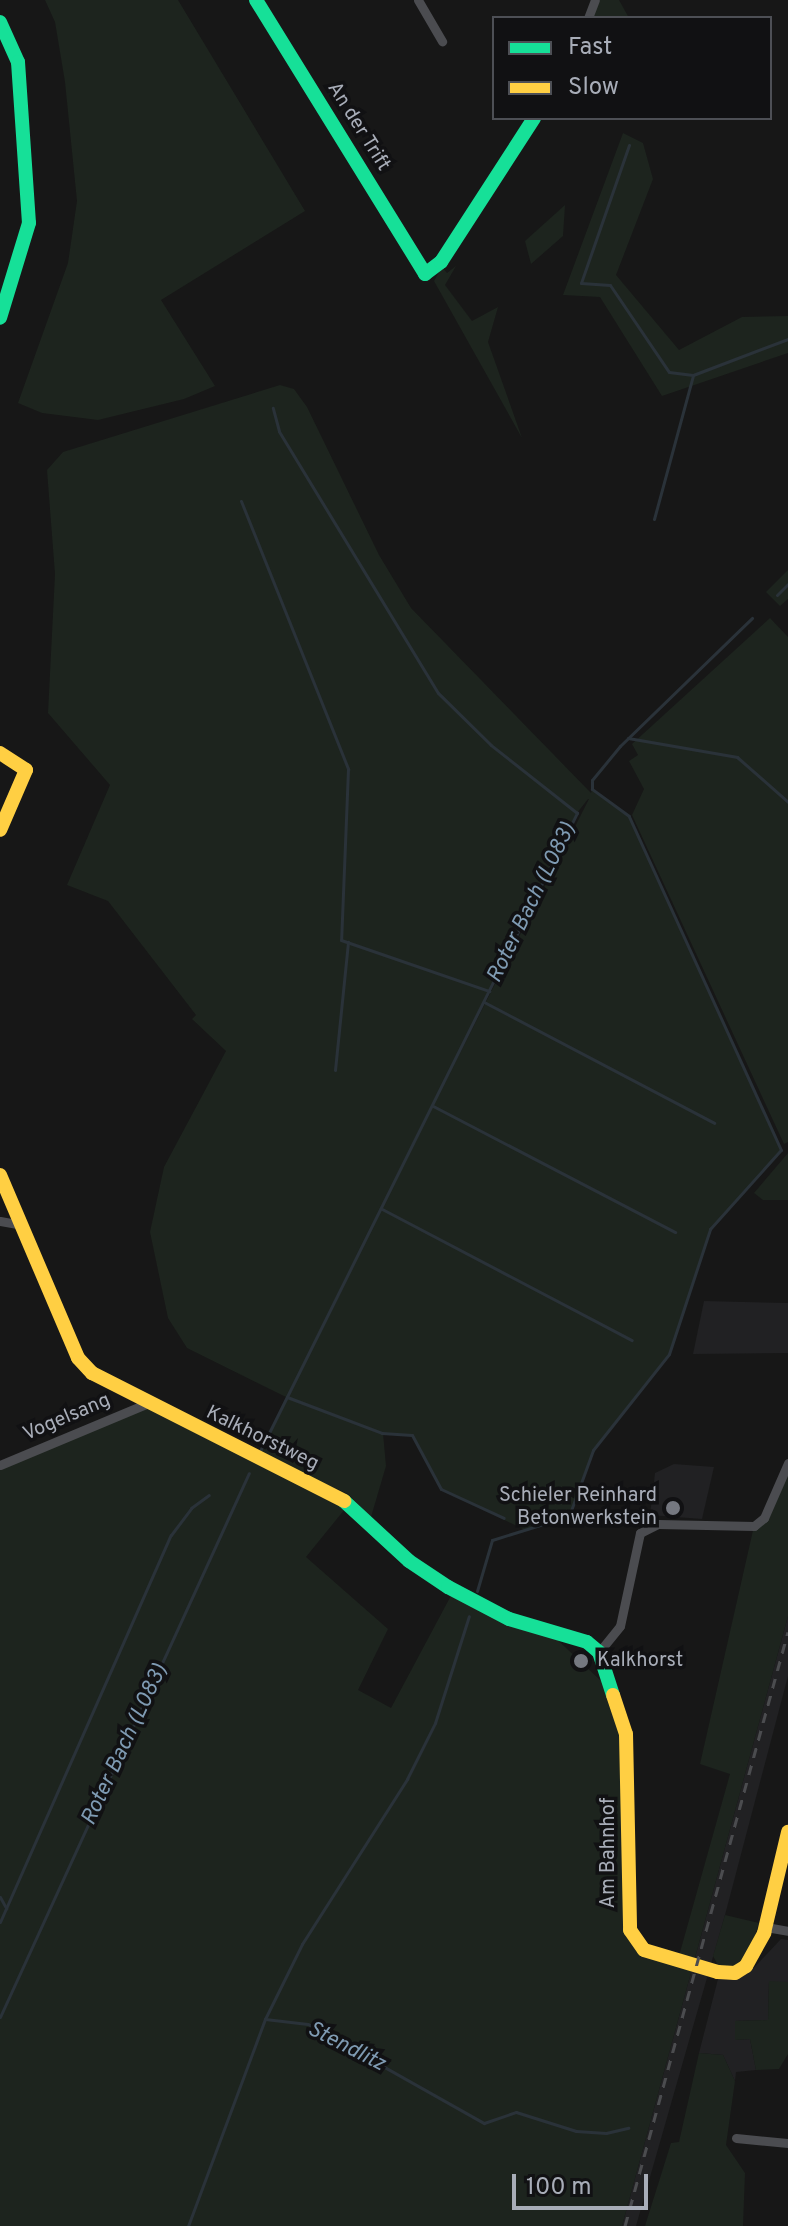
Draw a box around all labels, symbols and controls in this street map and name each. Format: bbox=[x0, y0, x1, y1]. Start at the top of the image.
legend bbox=[492, 16, 772, 120]
text: Fast bbox=[568, 33, 612, 63]
text: Slow bbox=[568, 73, 619, 103]
street label: An der Trift bbox=[321, 78, 395, 176]
water label: Roter Bach (L083) bbox=[482, 819, 582, 987]
street label: Vogelsang bbox=[20, 1389, 114, 1447]
street label: Kalkhorstweg bbox=[202, 1401, 322, 1477]
place label: Schieler Reinhard Betonwerkstein bbox=[499, 1484, 657, 1531]
marker: Schieler Reinhard Betonwerkstein bbox=[664, 1499, 682, 1517]
place label: Kalkhorst bbox=[597, 1649, 683, 1673]
marker: Kalkhorst bbox=[572, 1652, 590, 1670]
water label: Roter Bach (L083) bbox=[76, 1660, 174, 1830]
street label: Am Bahnhof bbox=[597, 1797, 621, 1909]
water label: Stendlitz bbox=[303, 2016, 389, 2078]
scale bar bbox=[516, 2158, 652, 2208]
text: 100 m bbox=[526, 2173, 592, 2203]

